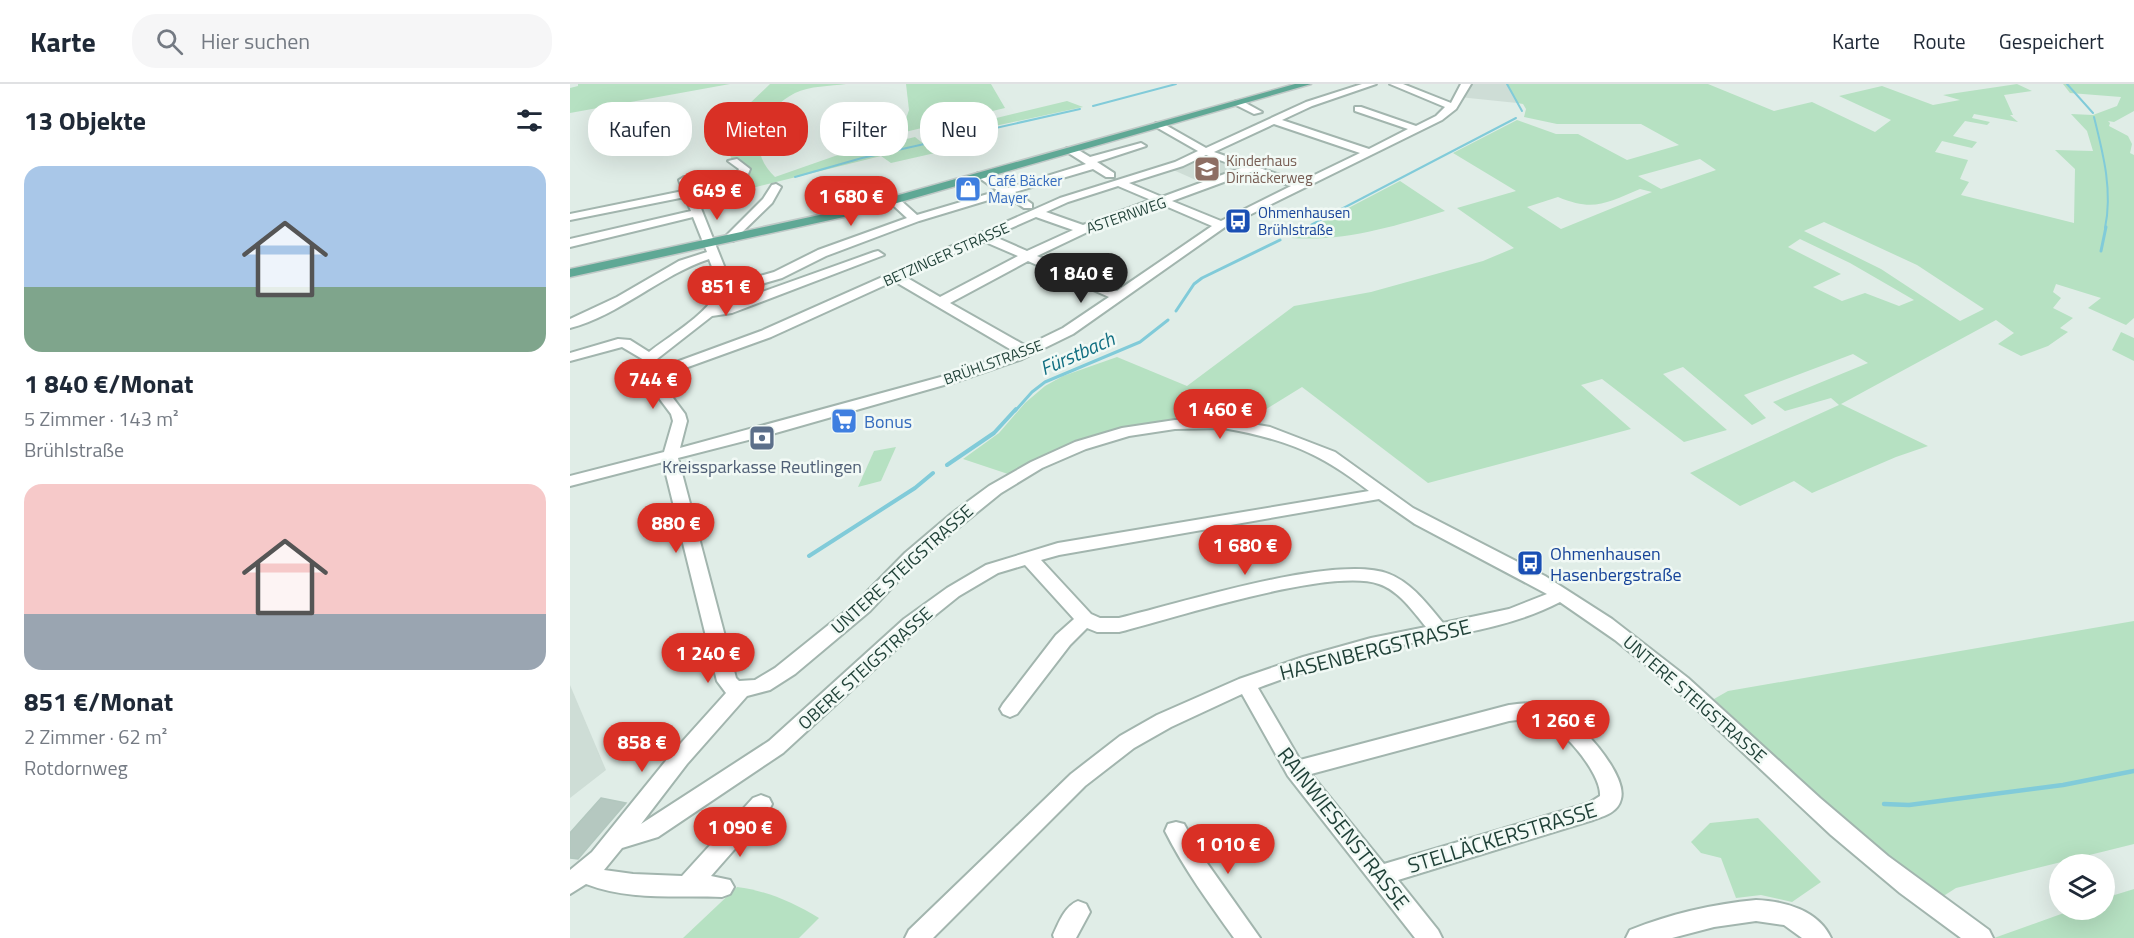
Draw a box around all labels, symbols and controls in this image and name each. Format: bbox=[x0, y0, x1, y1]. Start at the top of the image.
search box bbox=[132, 14, 552, 68]
text: Karte bbox=[30, 20, 96, 63]
text: Hier suchen bbox=[201, 24, 310, 58]
icon: search bbox=[153, 25, 186, 58]
text: Karte bbox=[1832, 25, 1880, 57]
text: Route bbox=[1913, 25, 1966, 57]
text: Gespeichert bbox=[1999, 25, 2104, 57]
text: 13 Objekte bbox=[24, 101, 146, 140]
chip: Kaufen bbox=[588, 102, 692, 156]
chip: Mieten bbox=[704, 102, 808, 156]
chip: Filter bbox=[820, 102, 908, 156]
chip: Neu bbox=[920, 102, 998, 156]
icon: filters bbox=[513, 104, 546, 137]
place label: Kinderhaus Dirnäckerweg bbox=[1226, 149, 1313, 189]
school or university icon: Kinderhaus Dirnäckerweg bbox=[1192, 154, 1222, 184]
place label: Café Bäcker Mayer bbox=[988, 169, 1062, 209]
pin: 649 € bbox=[675, 170, 759, 221]
text: 649 € bbox=[692, 174, 742, 205]
shop icon: Café Bäcker Mayer bbox=[953, 174, 983, 204]
pin: 1 680 € bbox=[796, 176, 906, 227]
text: 1 680 € bbox=[819, 180, 883, 211]
street label: ASTERNWEG bbox=[1083, 191, 1169, 239]
place label: Ohmenhausen Brühlstraße bbox=[1258, 201, 1350, 241]
icon: home bbox=[231, 205, 339, 313]
bus stop icon: Ohmenhausen Brühlstraße bbox=[1223, 206, 1253, 236]
street label: BETZINGER STRASSE bbox=[879, 216, 1013, 292]
pin: 1 840 € bbox=[1026, 253, 1136, 304]
text: 1 840 € bbox=[1049, 257, 1113, 288]
pin: 851 € bbox=[684, 266, 768, 317]
text: 851 € bbox=[701, 270, 751, 301]
water label: Fürstbach bbox=[1035, 322, 1120, 383]
street label: BRÜHLSTRASSE bbox=[940, 333, 1046, 391]
pin: 744 € bbox=[611, 359, 695, 410]
text: 744 € bbox=[628, 363, 678, 394]
text: 1 840 €/Monat bbox=[24, 364, 193, 403]
pin: 1 460 € bbox=[1165, 389, 1275, 440]
text: 1 460 € bbox=[1188, 393, 1252, 424]
text: 5 Zimmer · 143 m² bbox=[24, 403, 179, 434]
supermarket icon: Bonus bbox=[829, 406, 859, 436]
place label: Bonus bbox=[864, 408, 912, 435]
bank icon: Kreissparkasse Reutlingen bbox=[747, 423, 777, 453]
text: Brühlstraße bbox=[24, 434, 124, 465]
place label: Kreissparkasse Reutlingen bbox=[662, 453, 862, 480]
street label: UNTERE STEIGSTRASSE bbox=[825, 498, 979, 640]
pin: 880 € bbox=[634, 503, 718, 554]
text: 880 € bbox=[651, 507, 701, 538]
icon: home bbox=[231, 523, 339, 631]
pin: 1 680 € bbox=[1190, 525, 1300, 576]
text: 1 680 € bbox=[1213, 529, 1277, 560]
place label: Ohmenhausen Hasenbergstraße bbox=[1550, 540, 1682, 588]
bus stop icon: Ohmenhausen Hasenbergstraße bbox=[1515, 548, 1545, 578]
street label: OBERE STEIGSTRASSE bbox=[792, 600, 938, 736]
street label: HASENBERGSTRASSE bbox=[1276, 610, 1474, 688]
street label: UNTERE STEIGSTRASSE bbox=[1617, 629, 1773, 769]
pin: 1 240 € bbox=[653, 633, 763, 684]
text: 1 240 € bbox=[676, 637, 740, 668]
text: 851 €/Monat bbox=[24, 682, 173, 721]
pin: 1 260 € bbox=[1508, 700, 1618, 751]
text: 1 260 € bbox=[1531, 704, 1595, 735]
text: 2 Zimmer · 62 m² bbox=[24, 721, 167, 752]
pin: 858 € bbox=[600, 722, 684, 773]
text: 858 € bbox=[617, 726, 667, 757]
street label: RAINWIESENSTRASSE bbox=[1270, 740, 1418, 916]
text: Rotdornweg bbox=[24, 752, 128, 783]
street label: STELLÄCKERSTRASSE bbox=[1403, 793, 1601, 881]
pin: 1 090 € bbox=[685, 807, 795, 858]
text: 1 090 € bbox=[708, 811, 772, 842]
pin: 1 010 € bbox=[1173, 824, 1283, 875]
text: 1 010 € bbox=[1196, 828, 1260, 859]
map controls bbox=[2049, 854, 2115, 920]
button: layers bbox=[2049, 854, 2115, 920]

